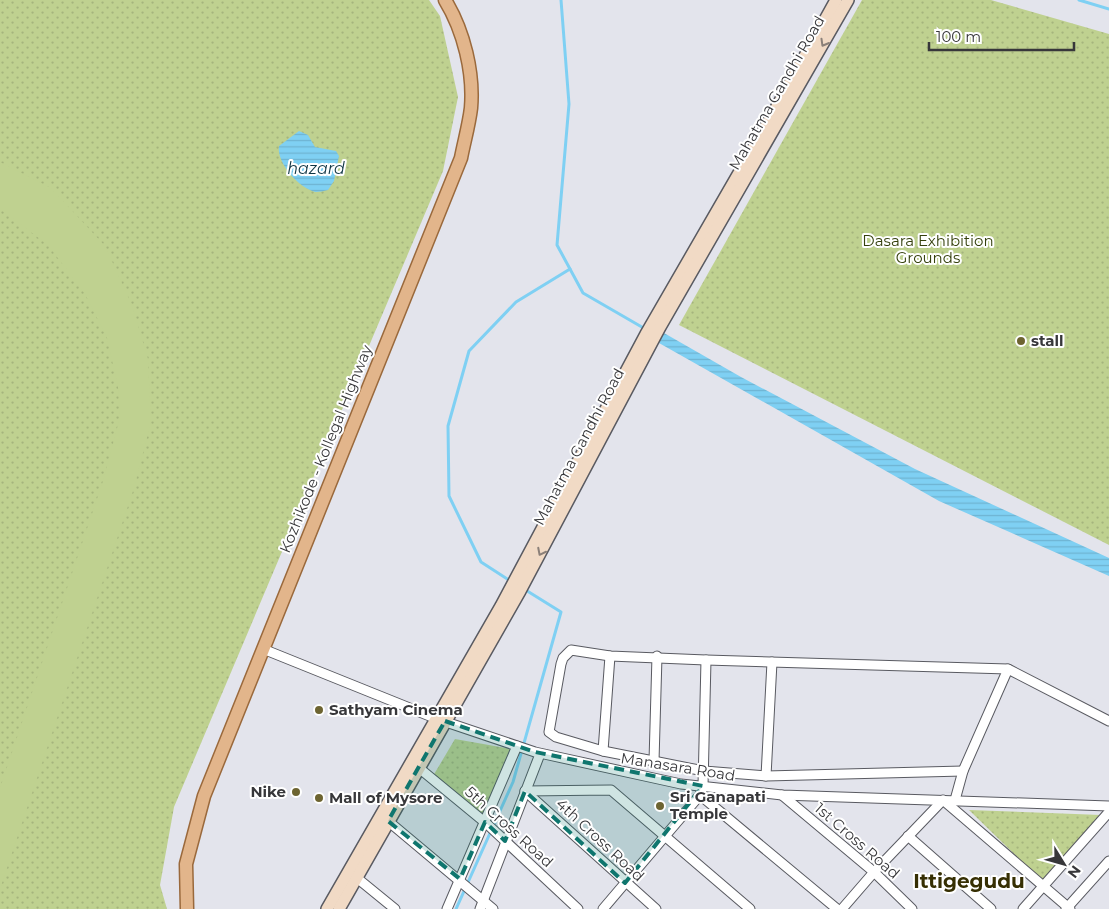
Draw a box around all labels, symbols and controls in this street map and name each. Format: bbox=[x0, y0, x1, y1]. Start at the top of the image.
street label: Mahatma Gandhi Road bbox=[725, 12, 829, 173]
scale bar bbox=[929, 20, 1074, 52]
text: 100 m bbox=[936, 27, 981, 46]
one-way arrow bbox=[821, 37, 831, 46]
water label: hazard bbox=[287, 159, 345, 178]
park label: Dasara Exhibition Grounds bbox=[862, 231, 994, 267]
place label: stall bbox=[1031, 331, 1064, 350]
marker: stall bbox=[1015, 335, 1027, 347]
street label: Kozhikode - Kollegal Highway bbox=[275, 341, 376, 555]
street label: Mahatma Gandhi Road bbox=[529, 365, 628, 528]
one-way arrow bbox=[537, 546, 547, 555]
place label: Sathyam Cinema bbox=[329, 700, 463, 719]
marker: Sathyam Cinema bbox=[313, 704, 325, 716]
street label: Manasara Road bbox=[619, 748, 737, 785]
place label: Nike bbox=[250, 782, 286, 801]
street label: 5th Cross Road bbox=[461, 782, 557, 871]
marker: Nike bbox=[290, 786, 302, 798]
place label: Sri Ganapati Temple bbox=[670, 787, 766, 823]
place label: Mall of Mysore bbox=[329, 788, 443, 807]
marker: Mall of Mysore bbox=[313, 792, 325, 804]
street label: 4th Cross Road bbox=[552, 794, 648, 885]
street label: 1st Cross Road bbox=[811, 799, 904, 883]
marker: Sri Ganapati Temple bbox=[654, 800, 666, 812]
north arrow bbox=[1039, 839, 1089, 889]
text: N bbox=[1064, 862, 1085, 882]
district label: Ittigegudu bbox=[913, 869, 1025, 893]

